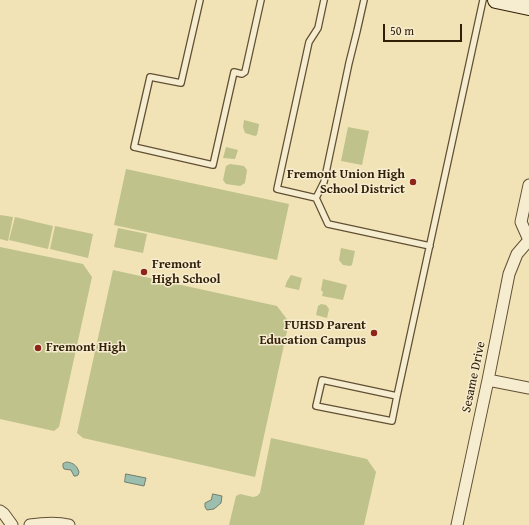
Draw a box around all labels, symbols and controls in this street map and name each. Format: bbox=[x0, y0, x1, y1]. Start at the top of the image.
scale bar bbox=[385, 16, 464, 42]
text: 50 m bbox=[390, 22, 414, 39]
place label: Fremont Union High School District bbox=[287, 167, 405, 198]
marker: Fremont Union High School District bbox=[408, 177, 418, 187]
place label: Fremont High School bbox=[152, 257, 221, 288]
marker: Fremont High School bbox=[139, 267, 149, 277]
place label: FUHSD Parent Education Campus bbox=[259, 318, 366, 349]
marker: FUHSD Parent Education Campus bbox=[369, 328, 379, 338]
place label: Fremont High bbox=[46, 340, 126, 356]
street label: Sesame Drive bbox=[459, 340, 489, 414]
marker: Fremont High bbox=[33, 343, 43, 353]

